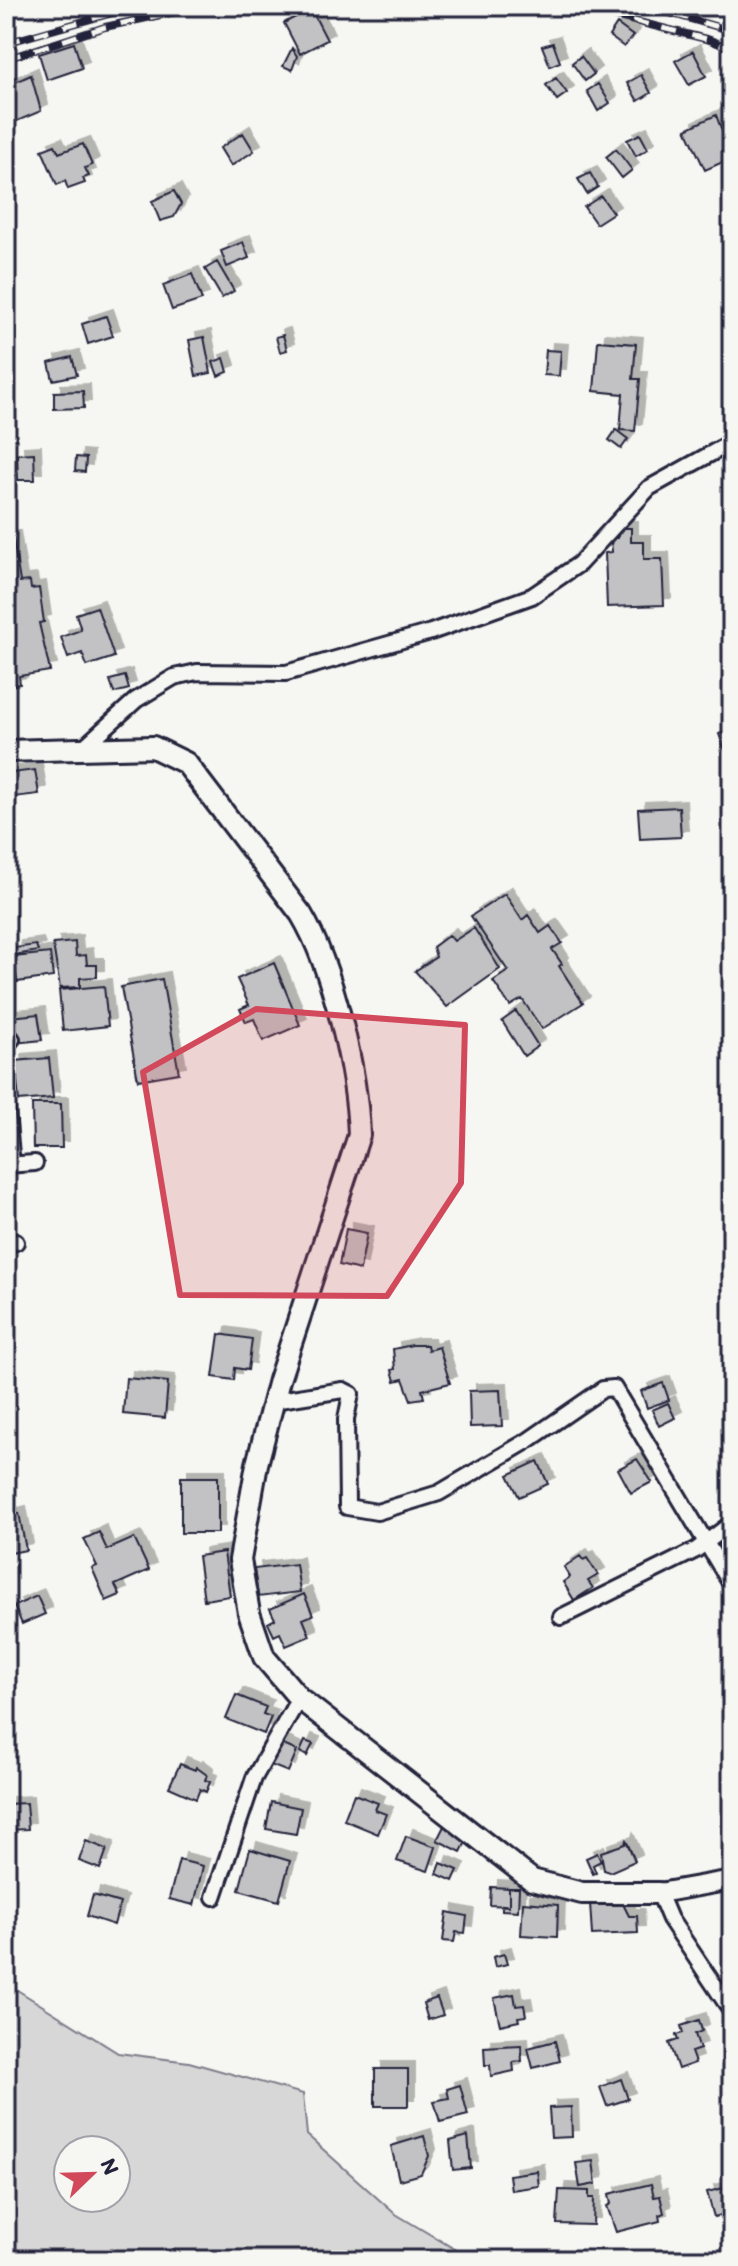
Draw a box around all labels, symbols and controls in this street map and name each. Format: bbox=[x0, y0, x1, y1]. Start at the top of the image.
north arrow bbox=[52, 2134, 132, 2214]
text: N bbox=[95, 2154, 125, 2178]

